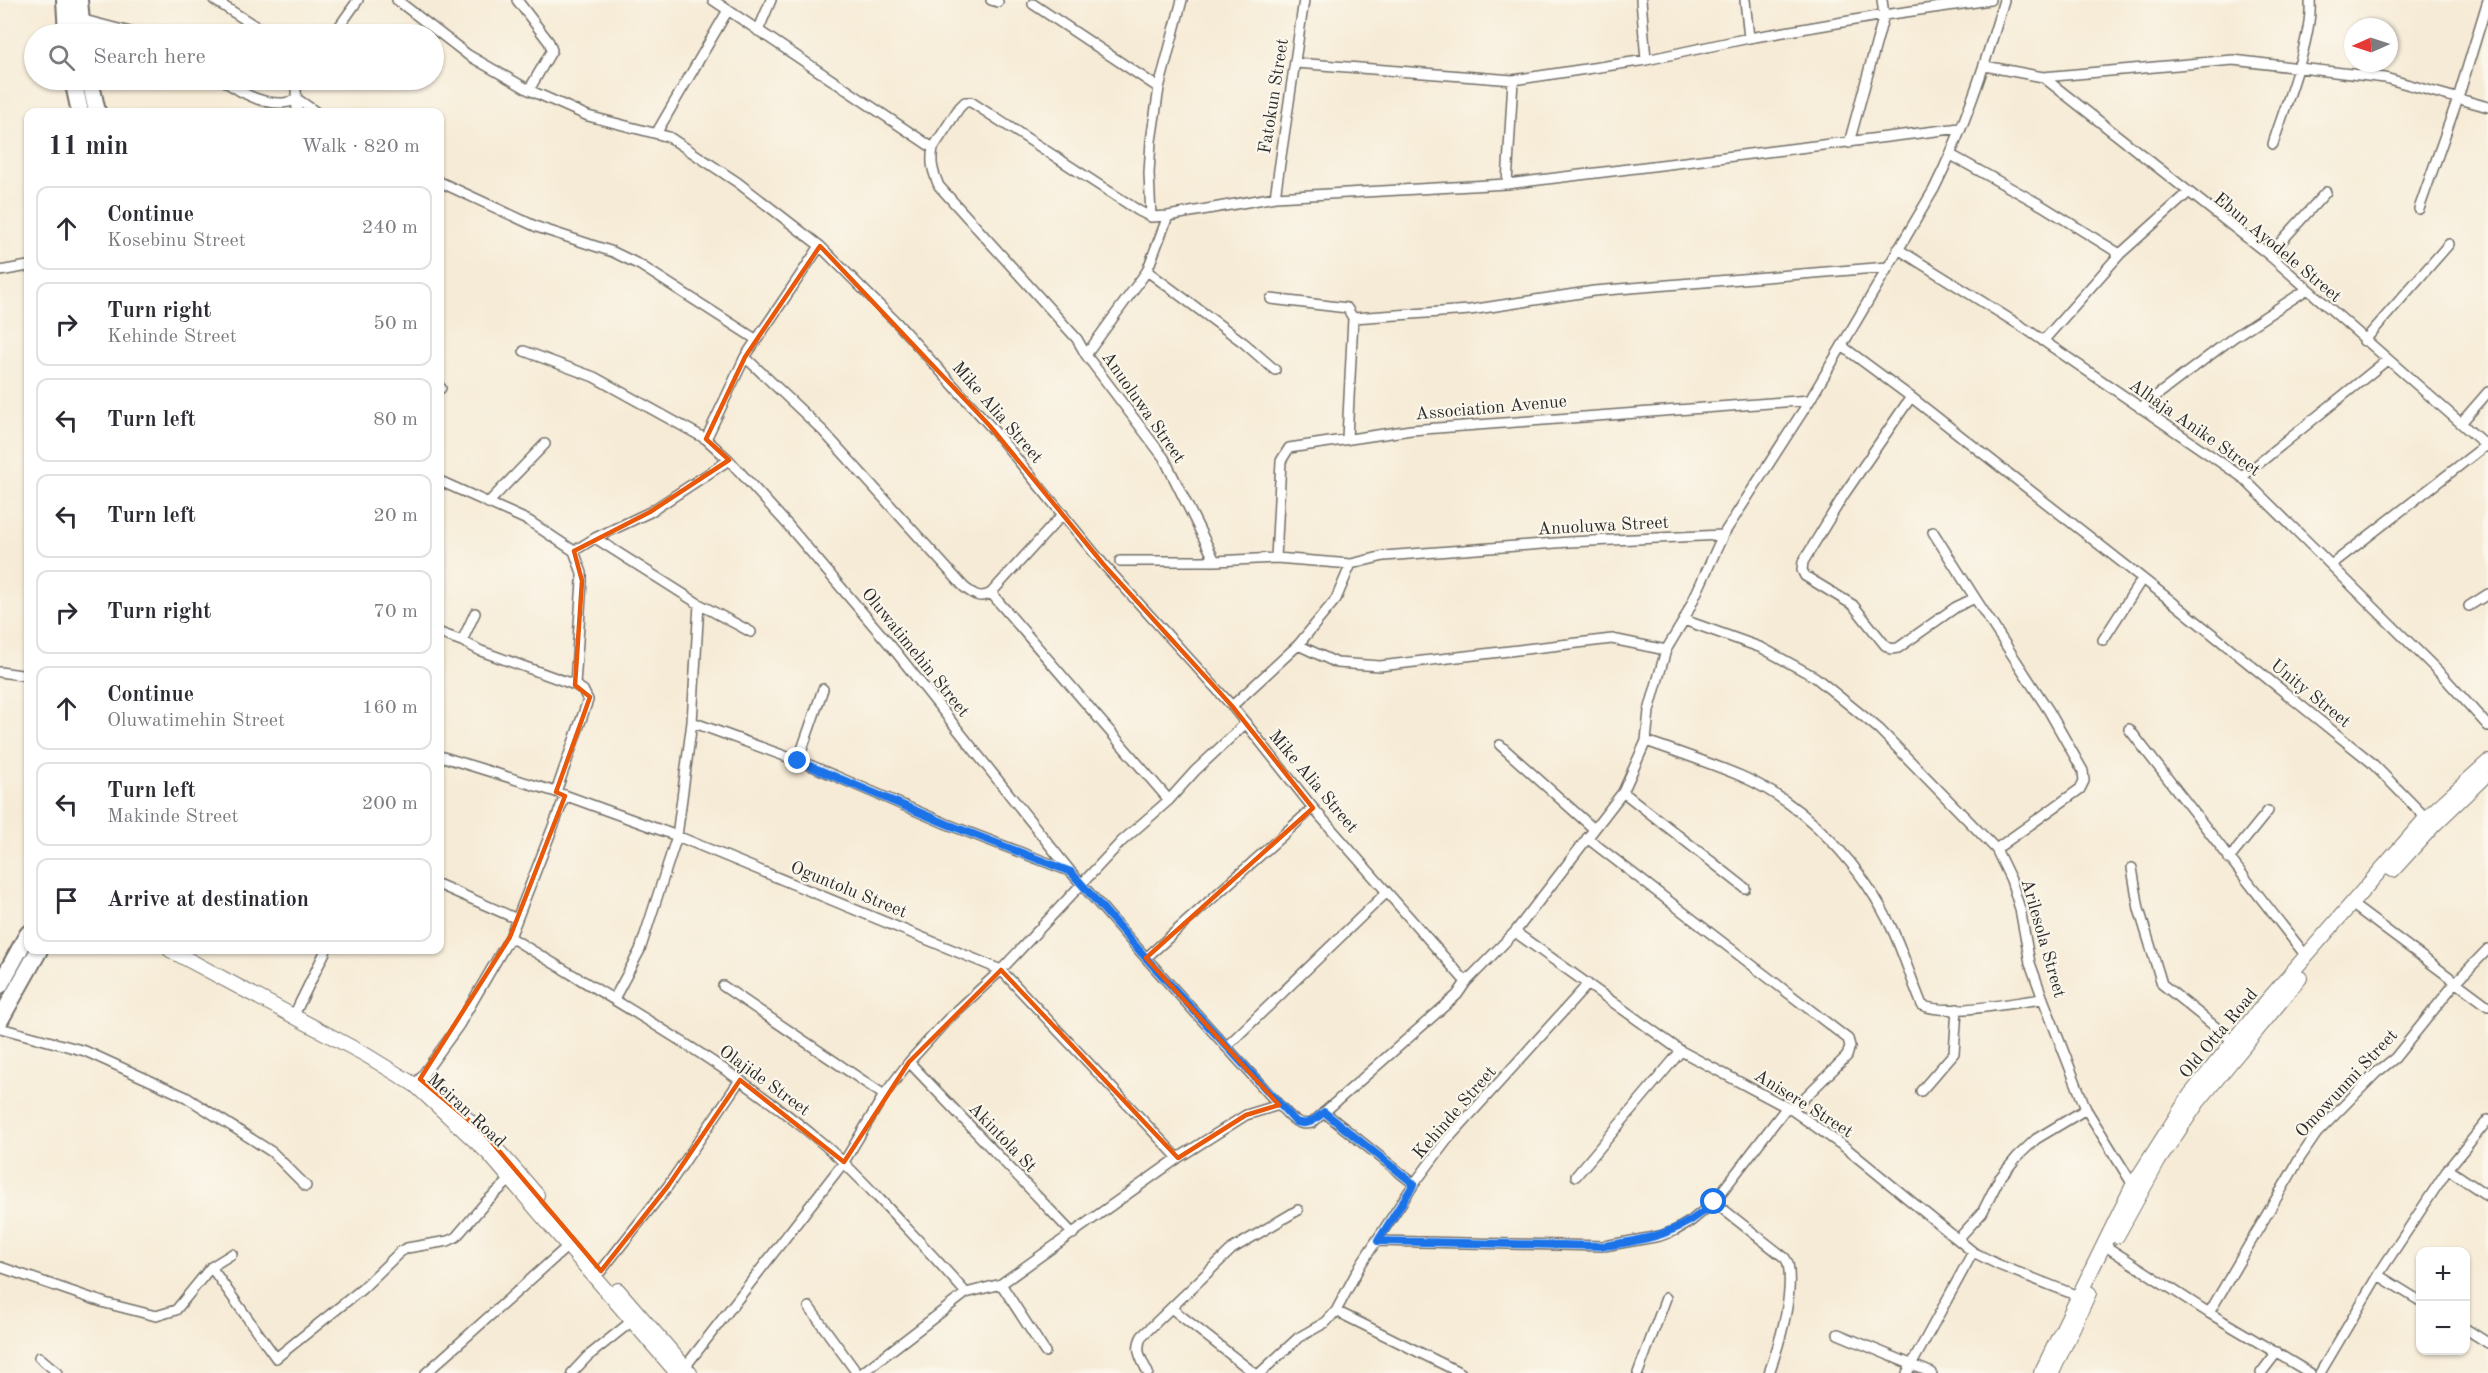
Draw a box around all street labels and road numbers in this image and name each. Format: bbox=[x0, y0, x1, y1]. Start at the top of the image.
street label: Fatokun Street bbox=[1256, 37, 1292, 155]
street label: Ebun Ayodele Street bbox=[2210, 189, 2344, 306]
street label: Anuoluwa Street bbox=[1098, 349, 1188, 467]
street label: Mike Alia Street bbox=[949, 359, 1046, 467]
street label: Alhaja Anike Street bbox=[2125, 376, 2263, 480]
street label: Association Avenue bbox=[1415, 392, 1568, 424]
street label: Anuoluwa Street bbox=[1537, 514, 1669, 538]
street label: Oluwatimehin Street bbox=[858, 585, 973, 721]
street label: Unity Street bbox=[2267, 656, 2354, 731]
street label: Mike Alia Street bbox=[1265, 727, 1361, 836]
street label: Oguntolu Street bbox=[788, 858, 910, 922]
street label: Arilesola Street bbox=[2018, 877, 2069, 1000]
street label: Old Otta Road bbox=[2176, 985, 2261, 1082]
street label: Omowunmi Street bbox=[2292, 1026, 2401, 1141]
street label: Olajide Street bbox=[716, 1042, 813, 1120]
street label: Kehinde Street bbox=[1410, 1063, 1500, 1163]
street label: Anisere Street bbox=[1751, 1066, 1856, 1141]
street label: Meiran Road bbox=[424, 1070, 509, 1151]
street label: Akintola St bbox=[965, 1099, 1040, 1176]

